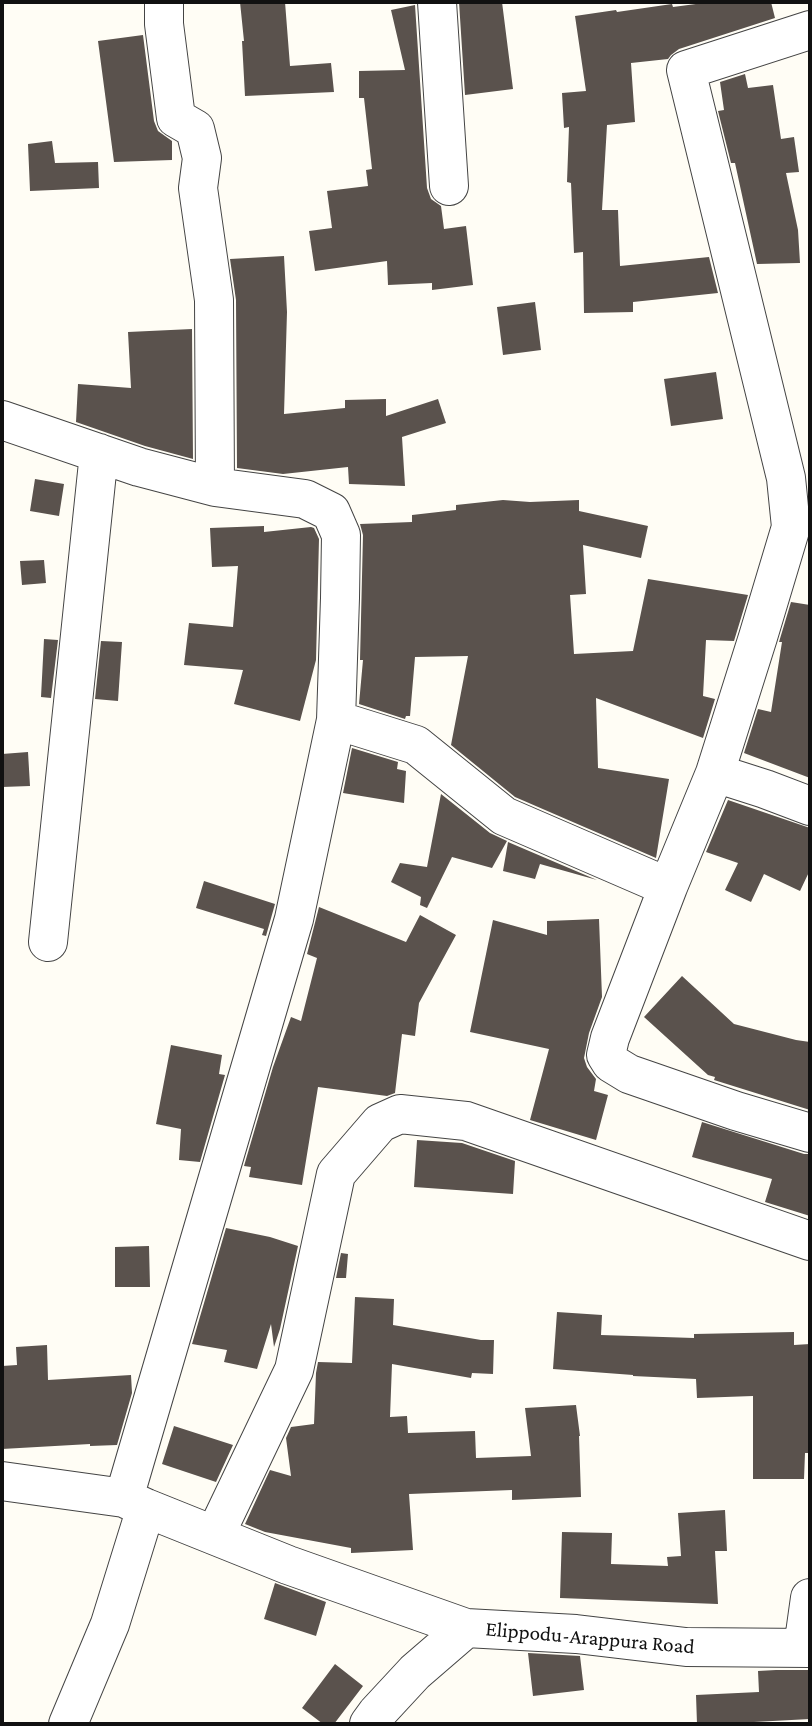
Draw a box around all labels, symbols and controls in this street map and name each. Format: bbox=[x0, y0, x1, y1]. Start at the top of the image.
street label: Elippodu-Arappura Road bbox=[484, 1616, 696, 1660]

